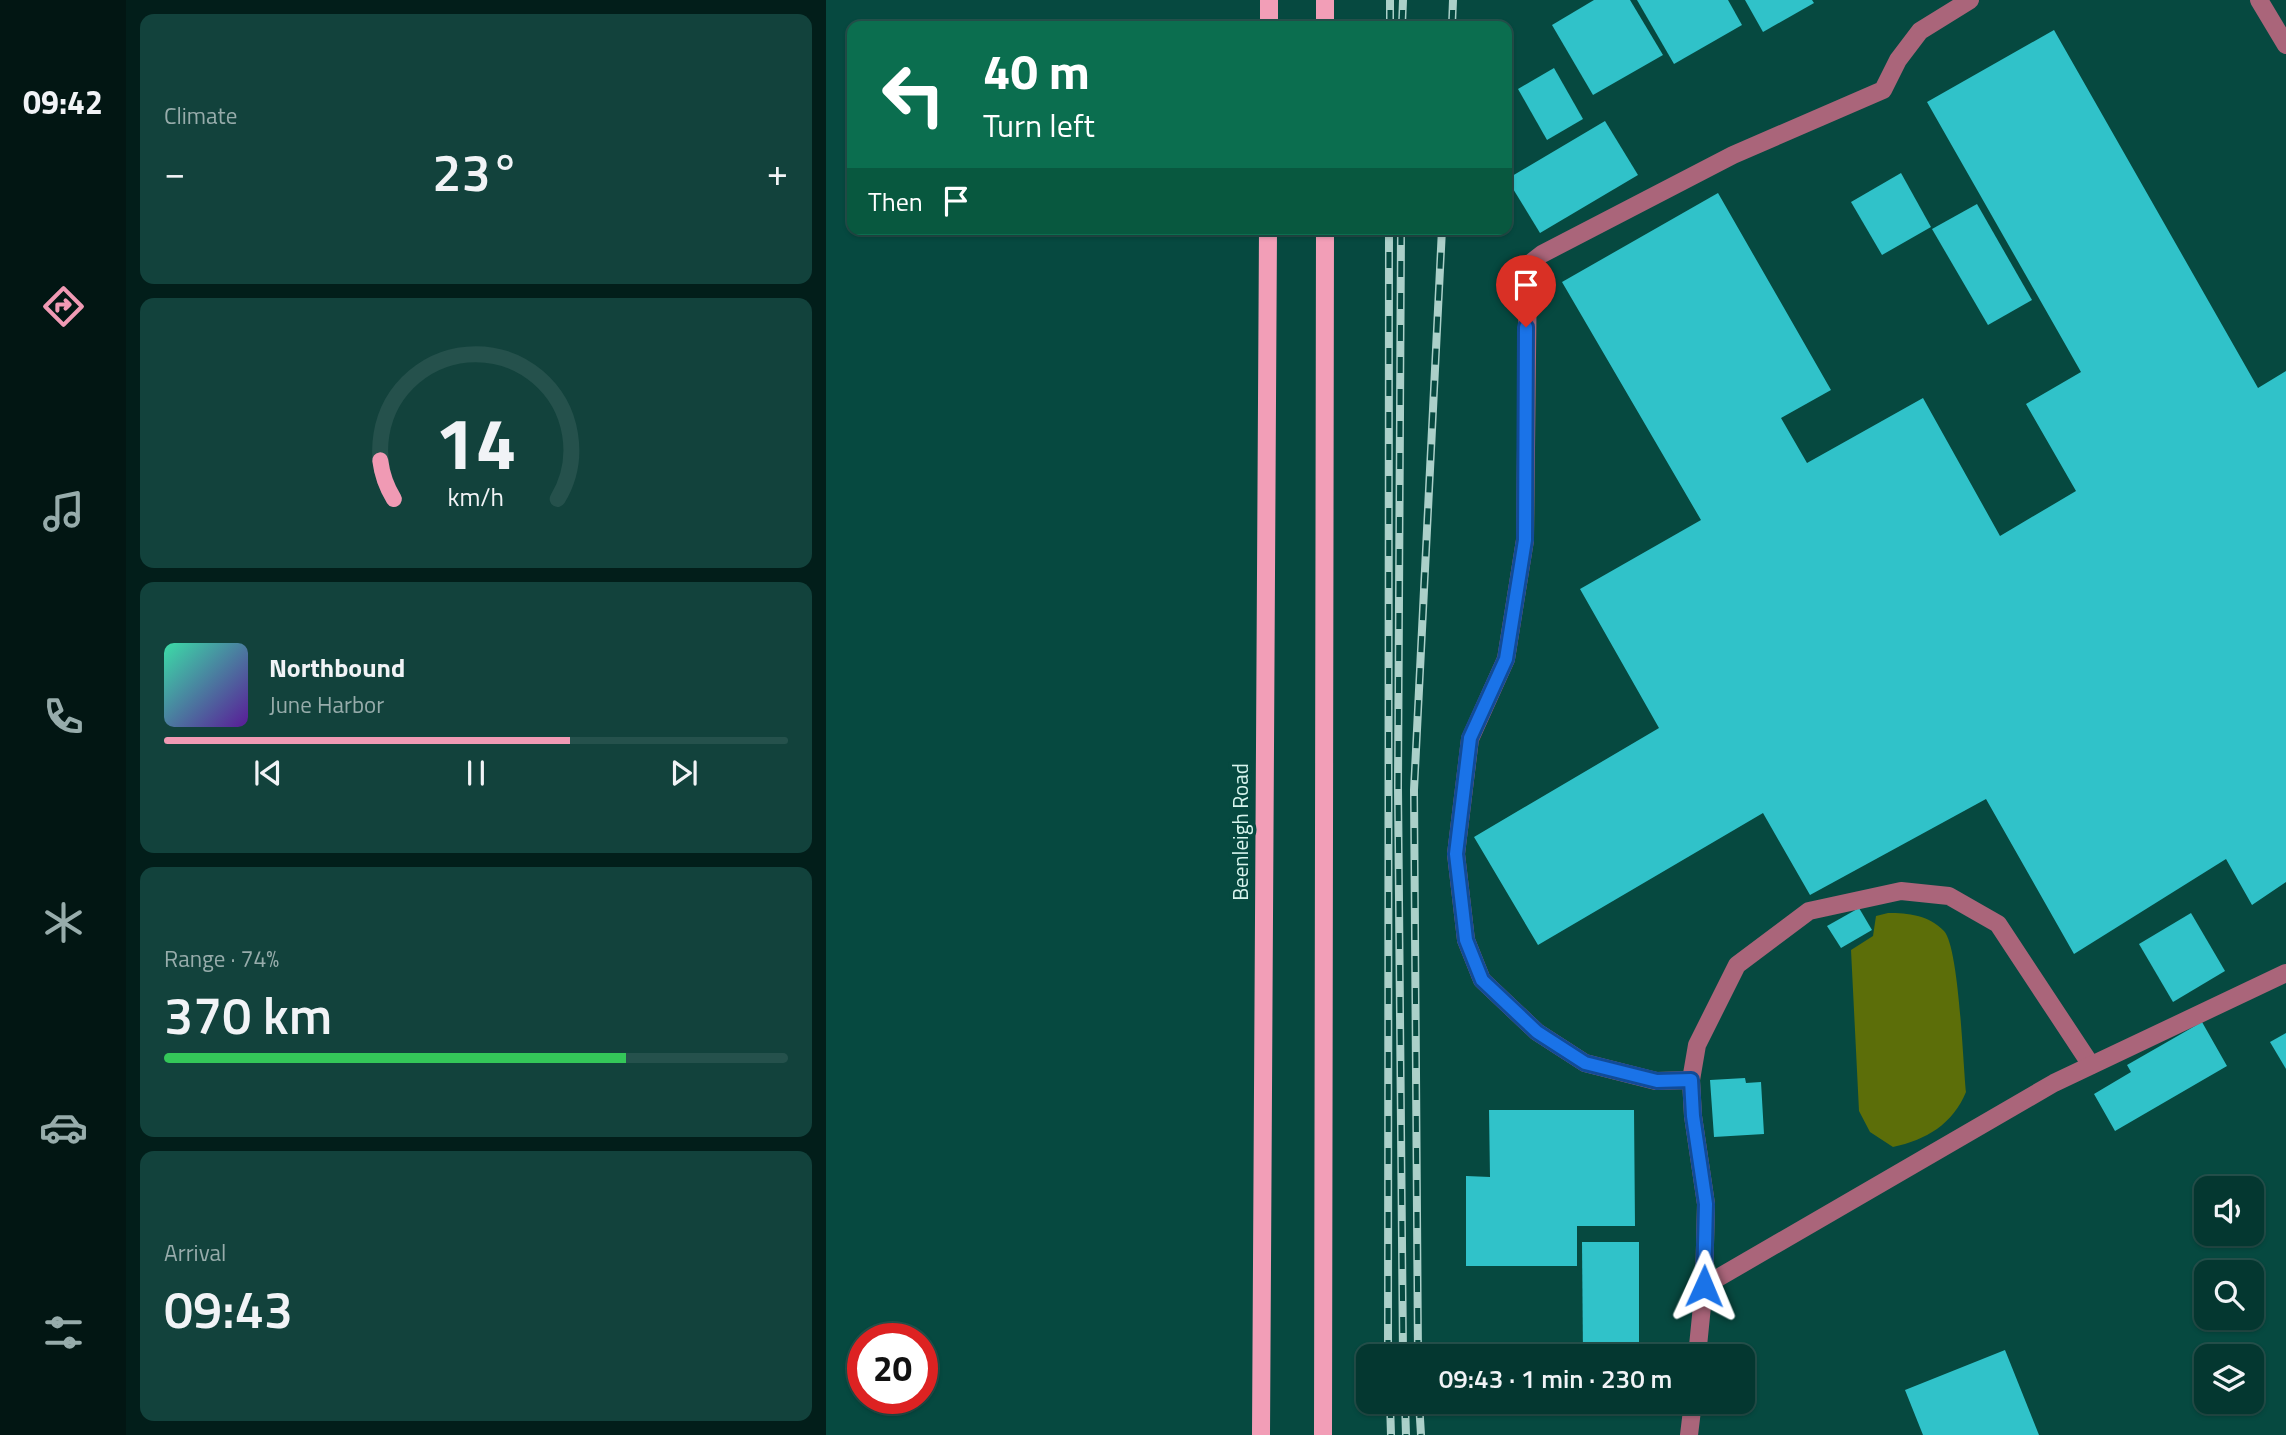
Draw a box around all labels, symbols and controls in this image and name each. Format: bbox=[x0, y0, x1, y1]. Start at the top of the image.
text: 40 m bbox=[983, 33, 1090, 108]
icon: left bbox=[868, 49, 959, 140]
text: 09:42 bbox=[23, 78, 103, 126]
text: Climate bbox=[164, 98, 237, 133]
text: Turn left bbox=[983, 101, 1095, 149]
text: 23° bbox=[432, 132, 520, 211]
text: − bbox=[164, 143, 185, 201]
text: + bbox=[767, 143, 788, 201]
text: Then bbox=[868, 182, 923, 221]
icon: arrive bbox=[937, 182, 975, 220]
pin bbox=[1496, 255, 1556, 327]
icon: arrive bbox=[1507, 266, 1545, 304]
icon: directions bbox=[39, 282, 88, 331]
text: 14 bbox=[435, 388, 517, 498]
text: km/h bbox=[448, 478, 504, 516]
icon: music bbox=[39, 487, 88, 536]
text: Northbound bbox=[269, 648, 405, 687]
text: June Harbor bbox=[269, 687, 384, 722]
icon: phone bbox=[39, 692, 88, 741]
icon: previous bbox=[249, 754, 287, 792]
icon: pause bbox=[457, 754, 495, 792]
icon: next bbox=[665, 754, 703, 792]
street label: Beenleigh Road bbox=[1224, 763, 1256, 901]
icon: climate bbox=[39, 898, 88, 947]
text: Range · 74% bbox=[164, 941, 279, 976]
text: 370 km bbox=[164, 975, 332, 1054]
icon: car bbox=[39, 1103, 88, 1152]
map controls bbox=[2194, 1176, 2264, 1414]
button: sound bbox=[2194, 1176, 2264, 1246]
text: Arrival bbox=[164, 1235, 226, 1270]
position arrow bbox=[1667, 1249, 1741, 1323]
button: search bbox=[2194, 1260, 2264, 1330]
text: 09:43 bbox=[164, 1269, 293, 1348]
icon: filters bbox=[39, 1308, 88, 1357]
speed limit sign: 20 bbox=[847, 1323, 938, 1414]
button: layers bbox=[2194, 1344, 2264, 1414]
text: 09:43 · 1 min · 230 m bbox=[1439, 1359, 1672, 1398]

